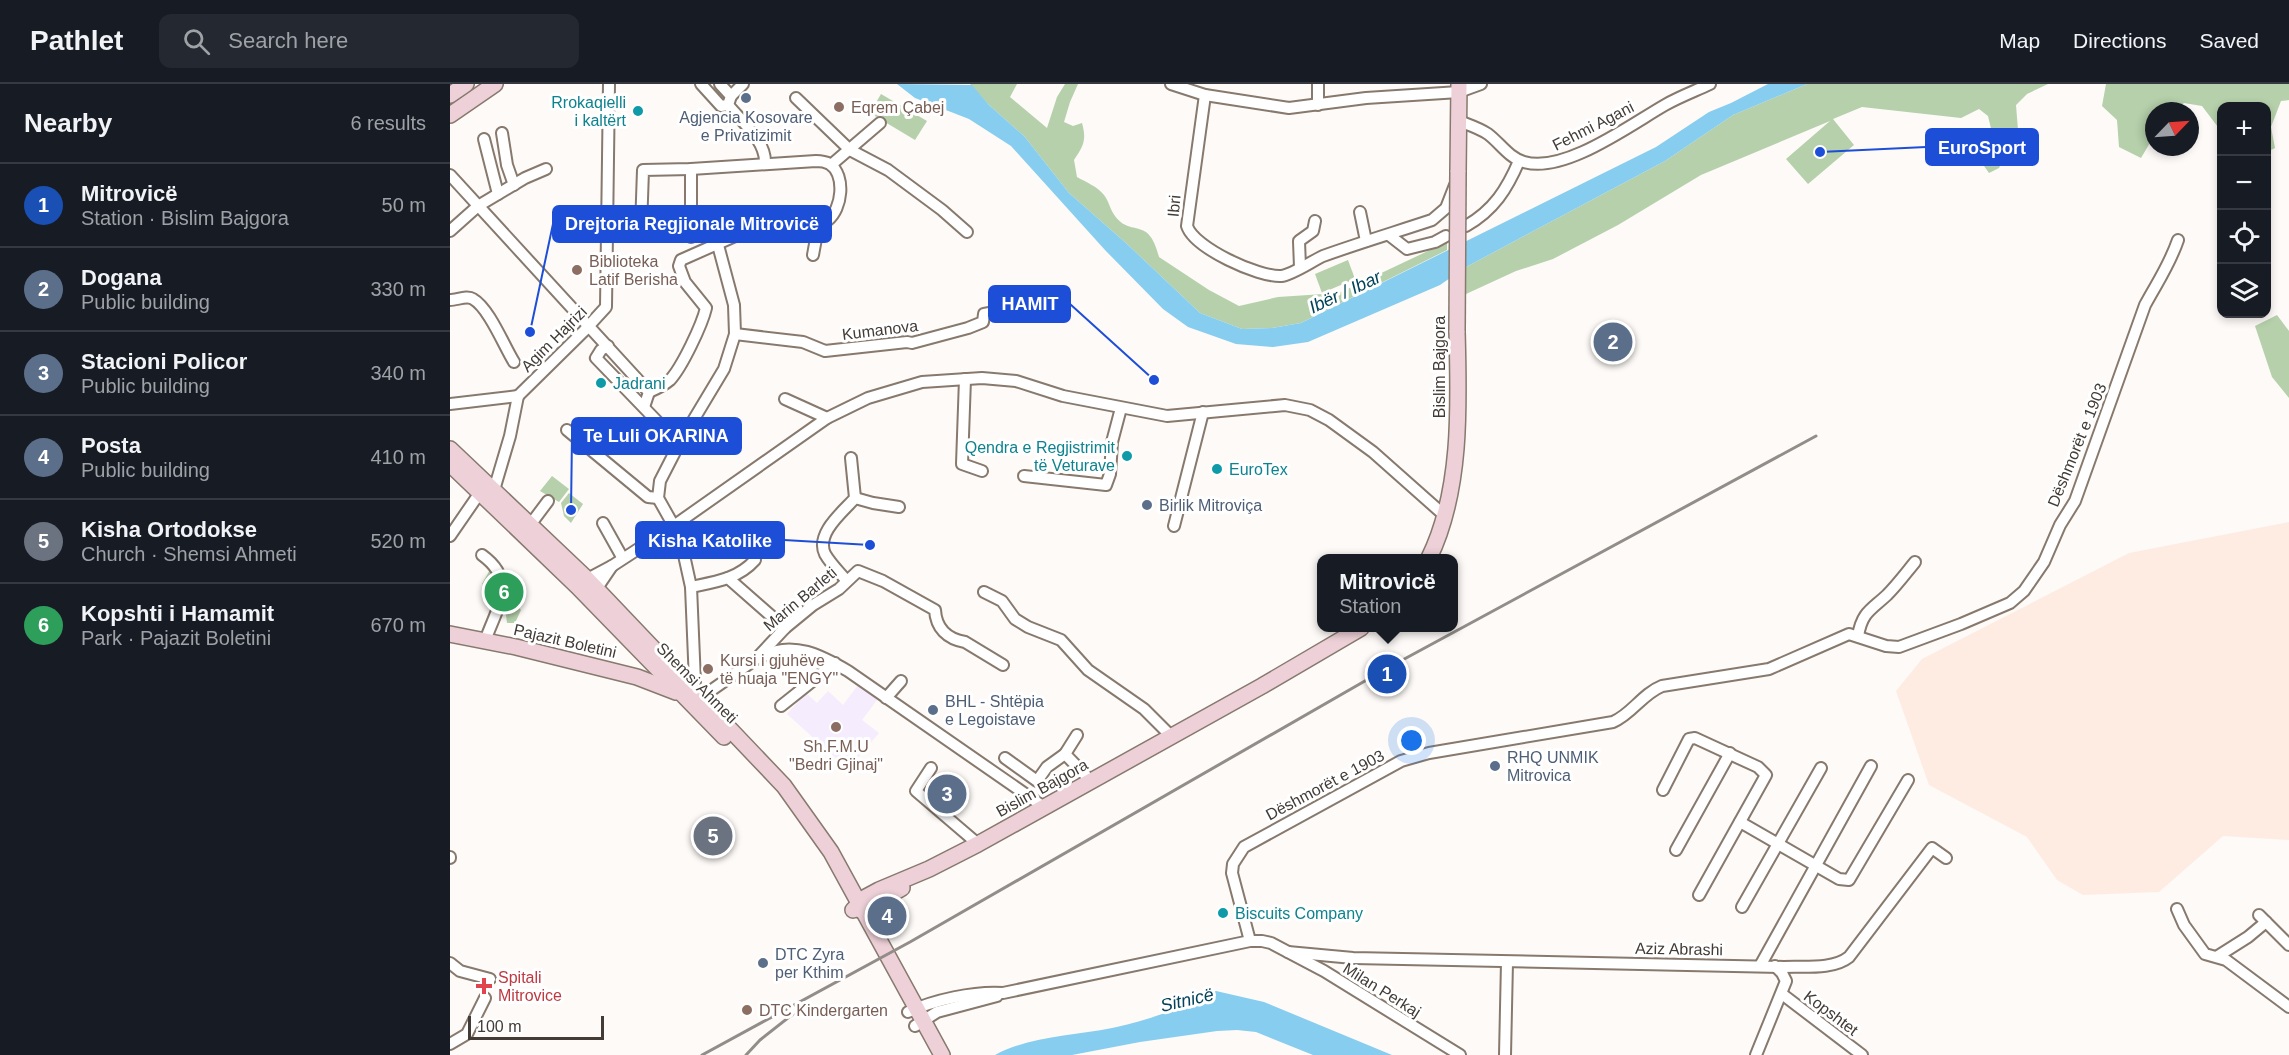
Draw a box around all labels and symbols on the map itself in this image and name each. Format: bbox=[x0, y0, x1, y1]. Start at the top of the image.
marker: Agjencia Kosovare e Privatizimit bbox=[739, 91, 753, 105]
place label: Rrokaqielli i kaltërt bbox=[551, 94, 627, 129]
street label: Fehmi Agani bbox=[1550, 98, 1636, 154]
place label: Eqrem Çabej bbox=[851, 99, 944, 116]
marker: Eqrem Çabej bbox=[832, 100, 846, 114]
north arrow bbox=[2145, 102, 2199, 156]
marker: Rrokaqielli i kaltërt bbox=[631, 104, 645, 118]
place label: Agjencia Kosovare e Privatizimit bbox=[679, 109, 813, 144]
callout: EuroSport bbox=[1926, 129, 2038, 165]
text: EuroSport bbox=[1938, 138, 2026, 158]
street label: Ibri bbox=[1165, 194, 1183, 218]
callout: Drejtoria Regjionale Mitrovicë bbox=[553, 206, 831, 242]
text: Drejtoria Regjionale Mitrovicë bbox=[565, 214, 819, 234]
place label: Biblioteka Latif Berisha bbox=[589, 253, 678, 288]
marker: Biblioteka Latif Berisha bbox=[570, 263, 584, 277]
water label: Ibër / Ibar bbox=[1306, 266, 1385, 317]
callout: HAMIT bbox=[989, 286, 1070, 322]
text: HAMIT bbox=[1002, 294, 1059, 314]
street label: Agim Hajrizi bbox=[518, 303, 590, 375]
street label: Bislim Bajgora bbox=[1431, 316, 1448, 418]
street label: Kumanova bbox=[841, 317, 919, 343]
pin: 2 bbox=[1594, 320, 1632, 364]
place label: Jadrani bbox=[613, 375, 665, 392]
marker: Jadrani bbox=[594, 376, 608, 390]
street label: Dëshmorët e 1903 bbox=[2044, 381, 2110, 509]
callout: Te Luli OKARINA bbox=[572, 418, 741, 454]
text: Te Luli OKARINA bbox=[583, 426, 729, 446]
place label: Qendra e Regjistrimit të Veturave bbox=[965, 439, 1116, 474]
marker: Qendra e Regjistrimit të Veturave bbox=[1120, 449, 1134, 463]
place label: EuroTex bbox=[1229, 461, 1288, 478]
marker: EuroTex bbox=[1210, 462, 1224, 476]
place label: Birlik Mitroviça bbox=[1159, 497, 1262, 514]
marker: Birlik Mitroviça bbox=[1140, 498, 1154, 512]
callout: Kisha Katolike bbox=[636, 522, 784, 558]
text: Kisha Katolike bbox=[648, 531, 772, 551]
street label: Marin Barleti bbox=[760, 564, 840, 634]
pin: 6 bbox=[484, 570, 524, 614]
street label: Pajazit Boletini bbox=[512, 621, 618, 661]
street label: Shemsi Ahmeti bbox=[653, 639, 741, 727]
place label: Kursi i gjuhëve të huaja "ENGY" bbox=[720, 652, 838, 687]
pin: 1 bbox=[1368, 652, 1406, 696]
marker: Kursi i gjuhëve të huaja "ENGY" bbox=[701, 662, 715, 676]
place label: BHL - Shtëpia e Legoistave bbox=[945, 693, 1044, 728]
marker: BHL - Shtëpia e Legoistave bbox=[926, 703, 940, 717]
marker: Sh.F.M.U "Bedri Gjinaj" bbox=[829, 720, 843, 734]
your location bbox=[1397, 726, 1426, 755]
place label: Sh.F.M.U "Bedri Gjinaj" bbox=[789, 738, 883, 773]
street label: Dëshmorët e 1903 bbox=[1263, 747, 1387, 823]
place label: RHQ UNMIK Mitrovica bbox=[1507, 749, 1599, 784]
street label: Bislim Bajgora bbox=[993, 756, 1091, 820]
marker: RHQ UNMIK Mitrovica bbox=[1488, 759, 1502, 773]
pin: 3 bbox=[928, 772, 966, 816]
pin: 5 bbox=[694, 814, 732, 858]
pin: 4 bbox=[868, 894, 906, 938]
place label: Biscuits Company bbox=[1235, 905, 1363, 922]
marker: Biscuits Company bbox=[1216, 906, 1230, 920]
street label: Aziz Abrashi bbox=[1635, 940, 1723, 958]
place label: DTC Zyra per Kthim bbox=[775, 946, 844, 981]
marker: DTC Zyra per Kthim bbox=[756, 956, 770, 970]
street label: Milan Perkaj bbox=[1340, 959, 1424, 1021]
place label: Spitali Mitrovice bbox=[498, 969, 562, 1004]
marker: Spitali Mitrovice bbox=[475, 977, 493, 995]
water label: Sitnicë bbox=[1158, 984, 1216, 1016]
street label: Kopshtet bbox=[1801, 987, 1862, 1039]
place label: DTC Kindergarten bbox=[759, 1002, 888, 1019]
marker: DTC Kindergarten bbox=[740, 1003, 754, 1017]
scale bar bbox=[468, 1013, 604, 1040]

